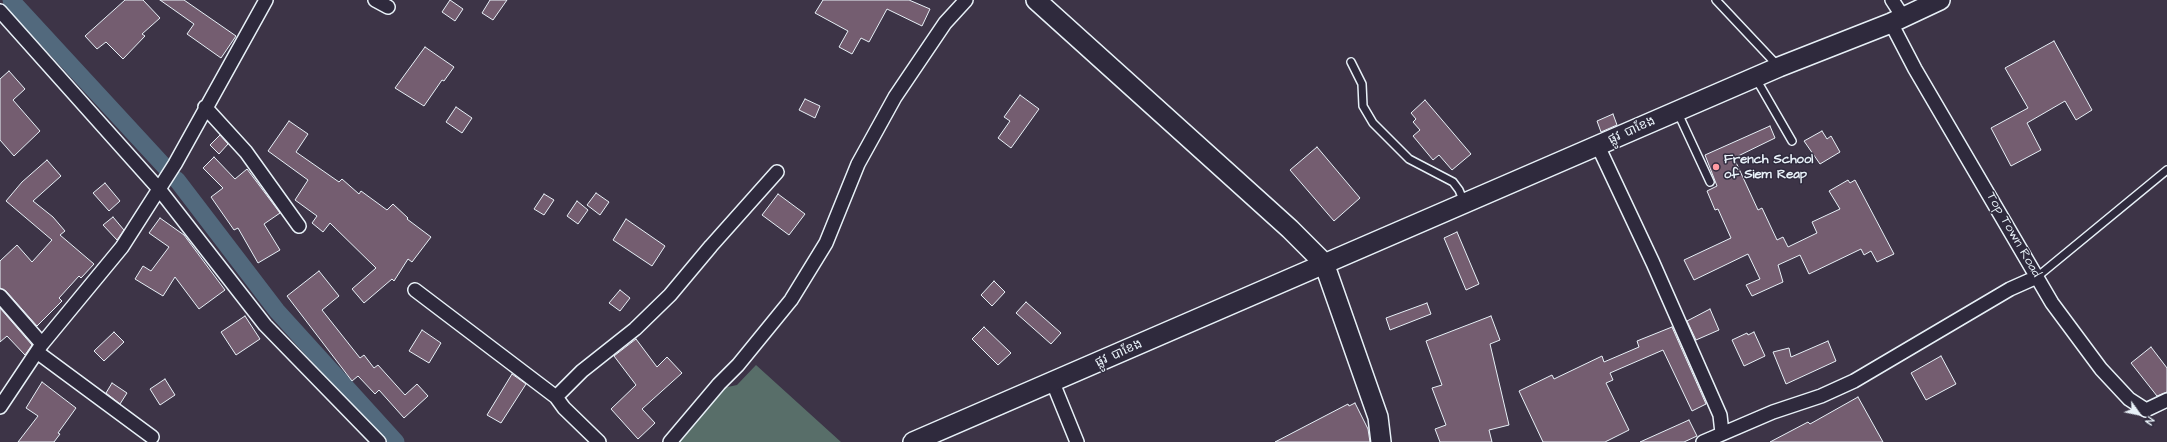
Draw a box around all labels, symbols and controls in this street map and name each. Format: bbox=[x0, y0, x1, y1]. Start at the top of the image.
street label: ផ្លូវ បាខែង bbox=[1606, 114, 1658, 148]
place label: French School of Siem Reap bbox=[1724, 152, 1813, 183]
marker: French School of Siem Reap bbox=[1711, 162, 1721, 172]
street label: Top Town Road bbox=[1982, 190, 2044, 280]
street label: ផ្លូវ បាខែង bbox=[1093, 337, 1145, 371]
north arrow bbox=[2119, 394, 2159, 434]
text: N bbox=[2141, 414, 2158, 428]

